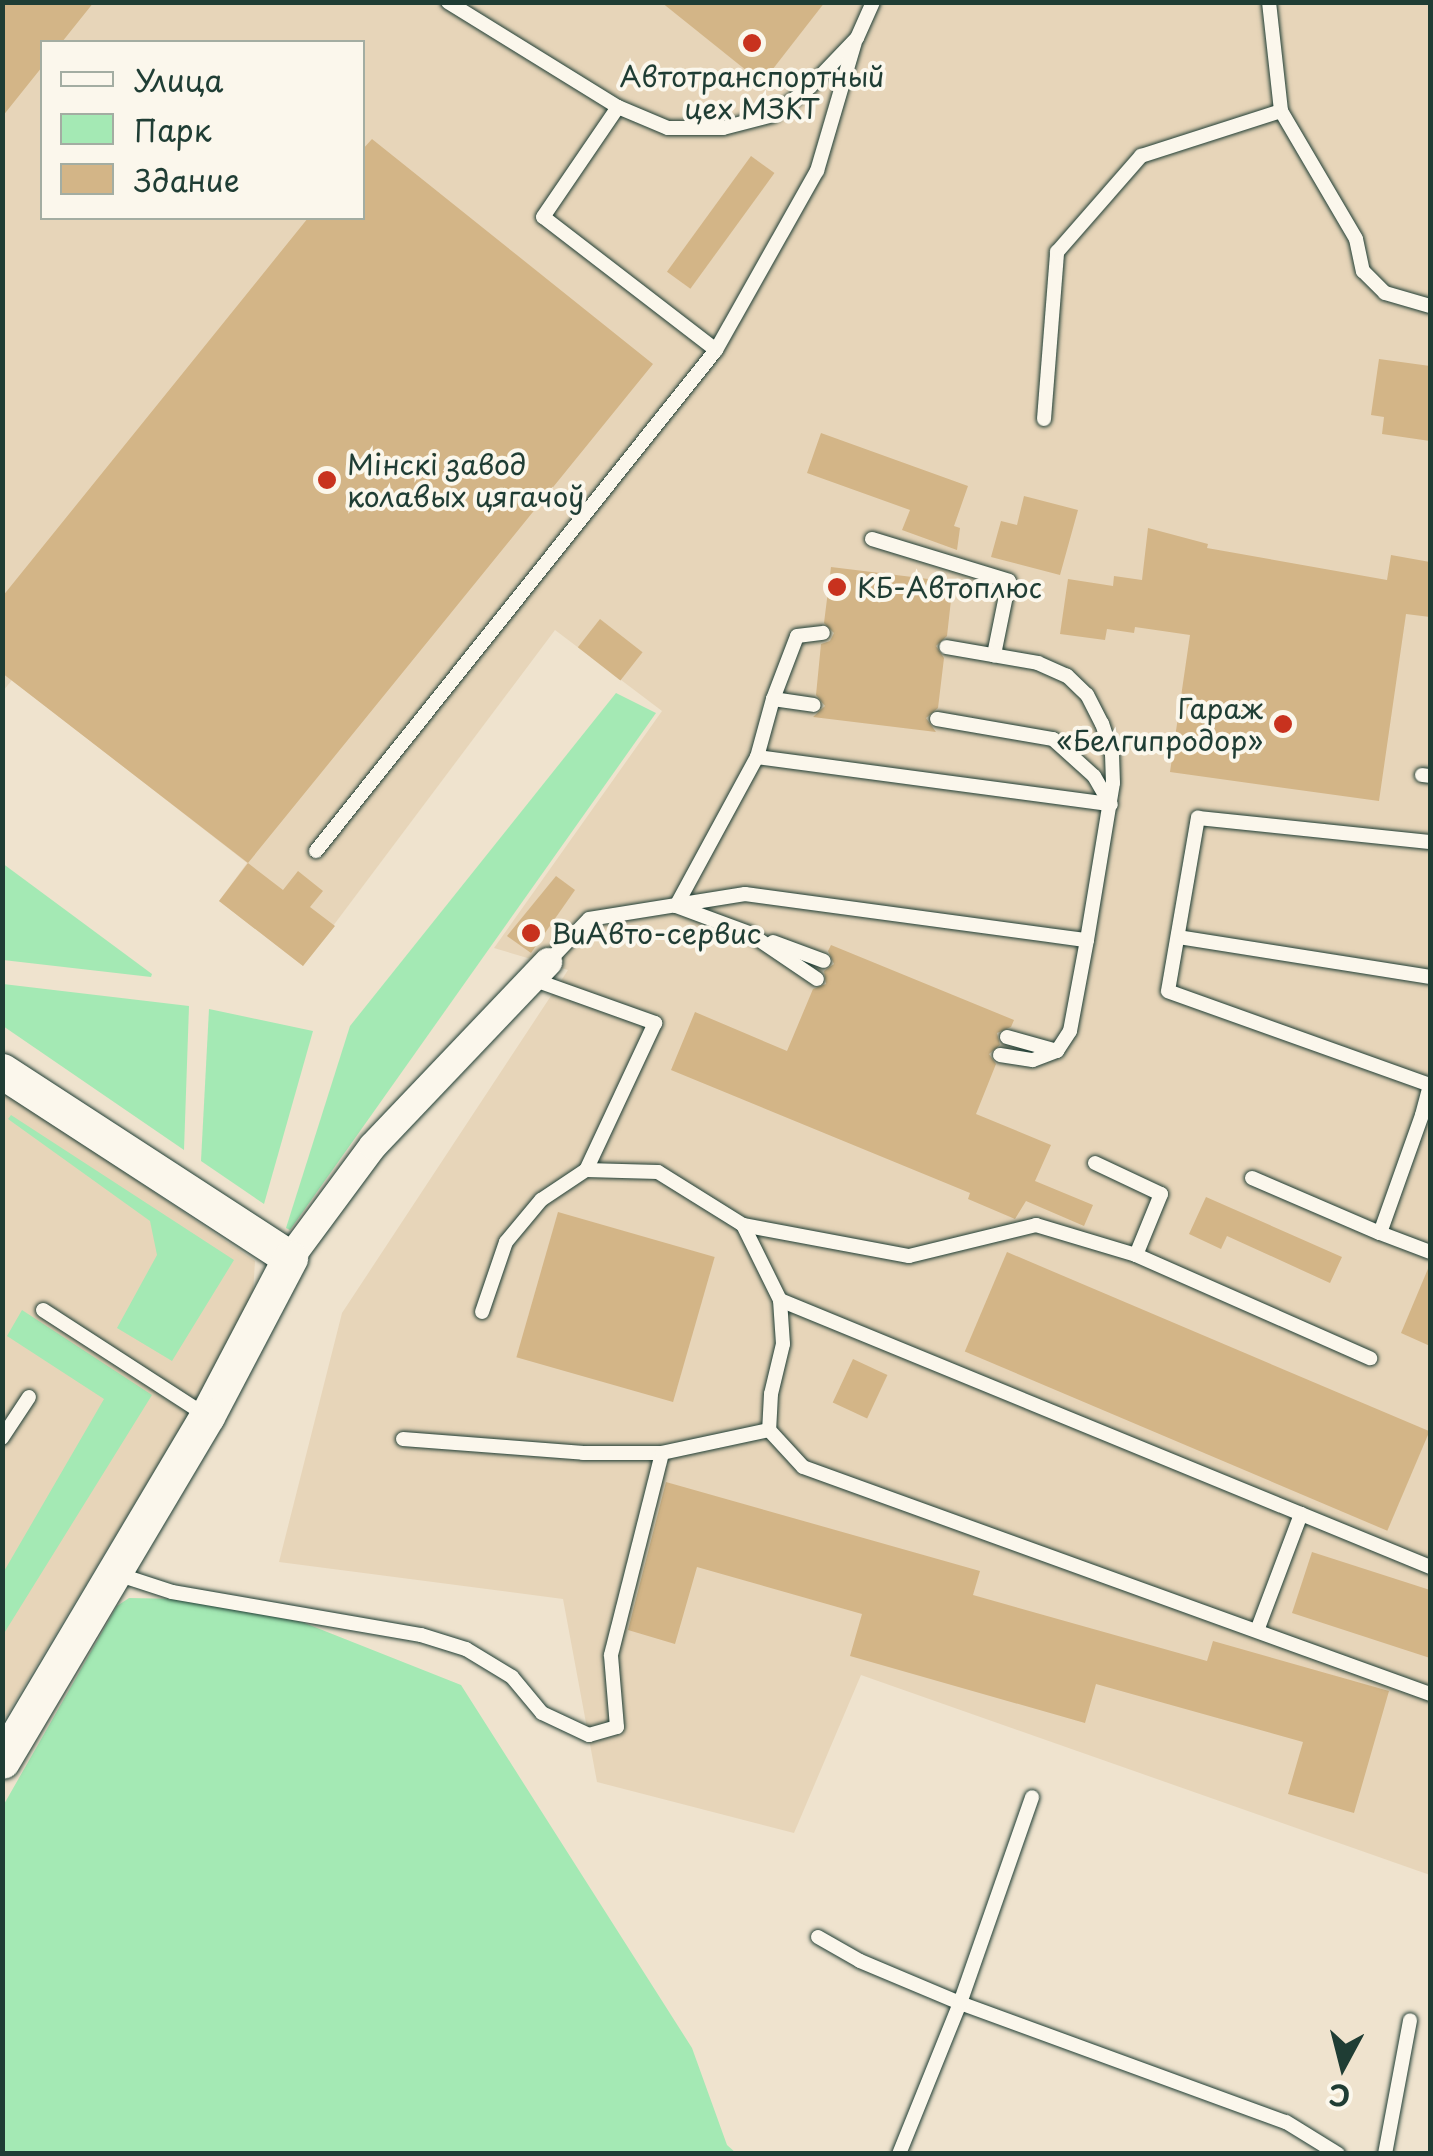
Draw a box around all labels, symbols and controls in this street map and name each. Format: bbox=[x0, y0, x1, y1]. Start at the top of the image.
marker: Автотранспортный цех МЗКТ bbox=[741, 32, 763, 54]
legend bbox=[40, 40, 365, 220]
text: Улица bbox=[134, 57, 223, 102]
place label: Автотранспортный цех МЗКТ bbox=[619, 59, 885, 125]
text: Парк bbox=[134, 107, 211, 152]
text: Здание bbox=[134, 157, 240, 202]
place label: Мінскі завод колавых цягачоў bbox=[347, 447, 583, 513]
marker: Мінскі завод колавых цягачоў bbox=[316, 469, 338, 491]
place label: КБ-Автоплюс bbox=[857, 570, 1042, 604]
marker: КБ-Автоплюс bbox=[826, 576, 848, 598]
place label: Гараж «Белгипродор» bbox=[1056, 691, 1263, 757]
marker: Гараж «Белгипродор» bbox=[1272, 713, 1294, 735]
place label: ВиАвто-сервис bbox=[551, 916, 761, 950]
marker: ВиАвто-сервис bbox=[520, 922, 542, 944]
north arrow bbox=[1293, 2016, 1393, 2116]
text: С bbox=[1326, 2074, 1352, 2119]

